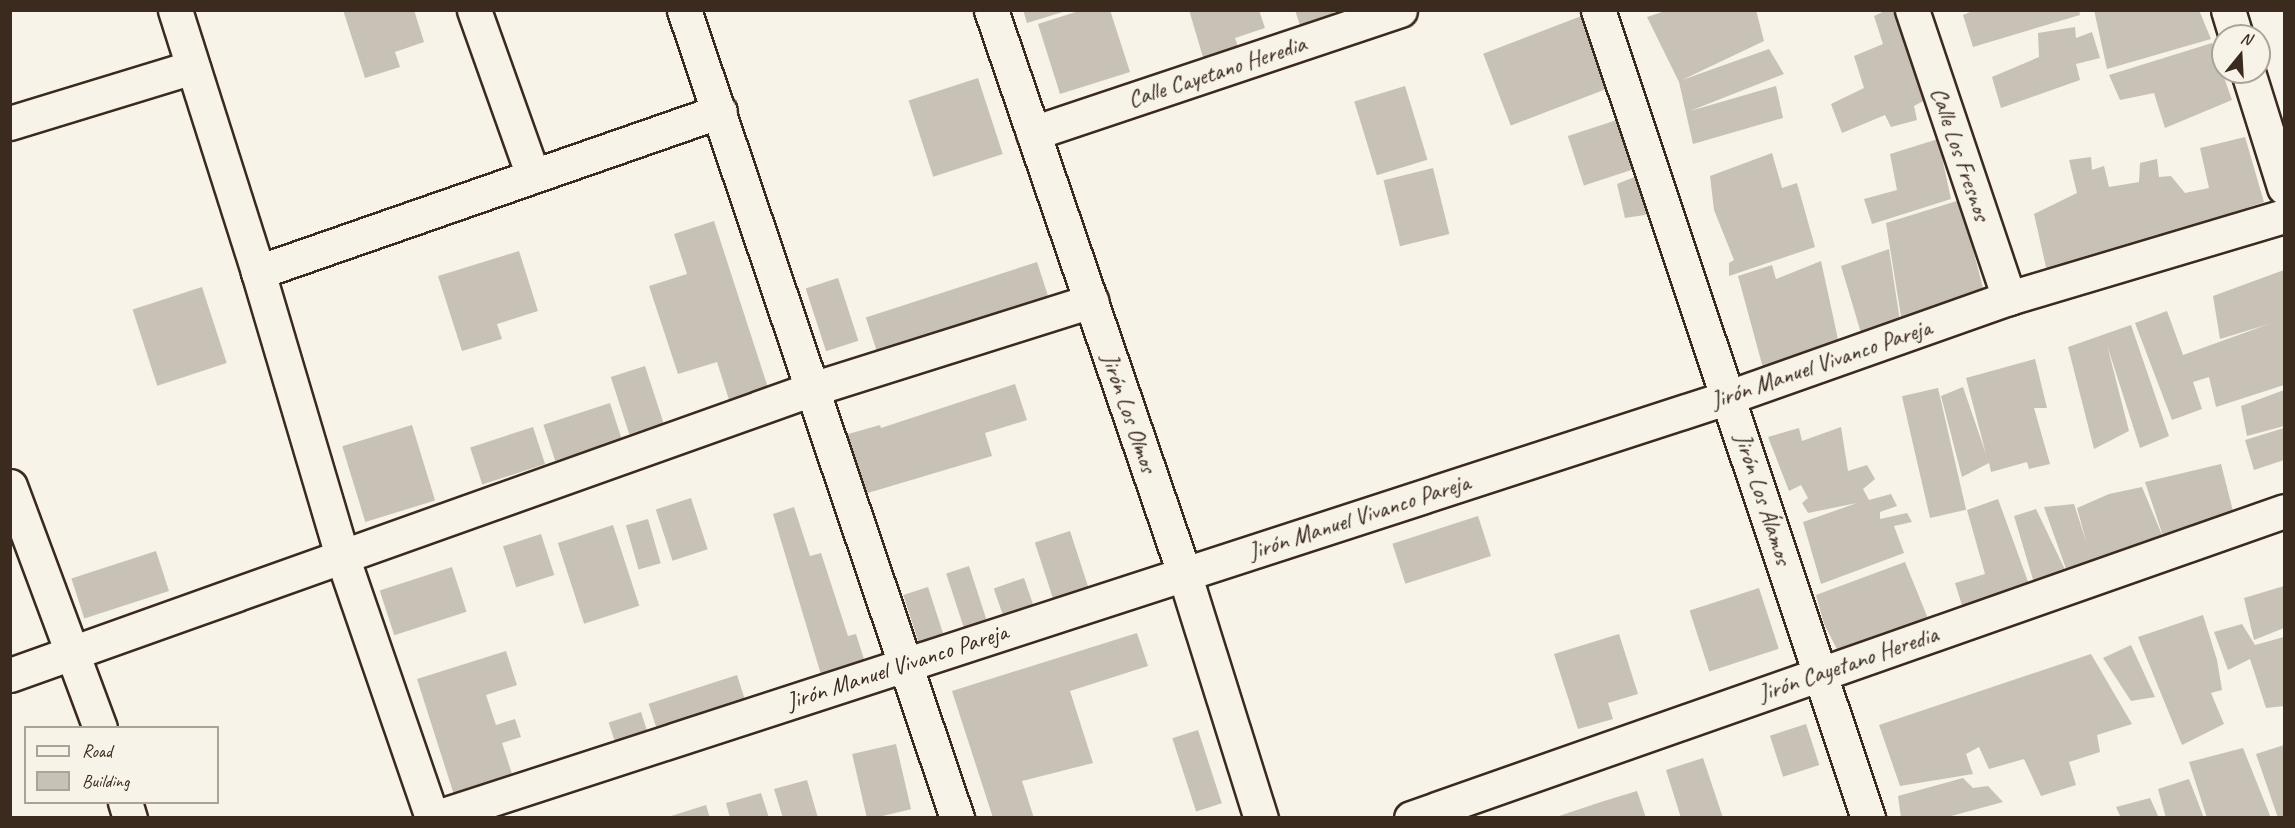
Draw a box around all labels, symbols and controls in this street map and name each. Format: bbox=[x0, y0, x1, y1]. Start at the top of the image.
north arrow bbox=[2211, 24, 2271, 84]
text: N bbox=[2238, 28, 2254, 50]
street label: Calle Cayetano Heredia bbox=[1124, 30, 1310, 114]
street label: Calle Los Fresnos bbox=[1924, 84, 1996, 224]
street label: Jirón Manuel Vivanco Pareja bbox=[1707, 313, 1935, 415]
street label: Jirón Los Olmos bbox=[1095, 349, 1163, 477]
street label: Jirón Los Álamos bbox=[1728, 430, 1798, 568]
street label: Jirón Manuel Vivanco Pareja bbox=[1245, 468, 1473, 566]
street label: Jirón Manuel Vivanco Pareja bbox=[783, 618, 1011, 716]
street label: Jirón Cayetano Heredia bbox=[1754, 620, 1942, 708]
legend bbox=[24, 726, 219, 804]
text: Road bbox=[82, 740, 112, 762]
text: Building bbox=[82, 770, 129, 792]

